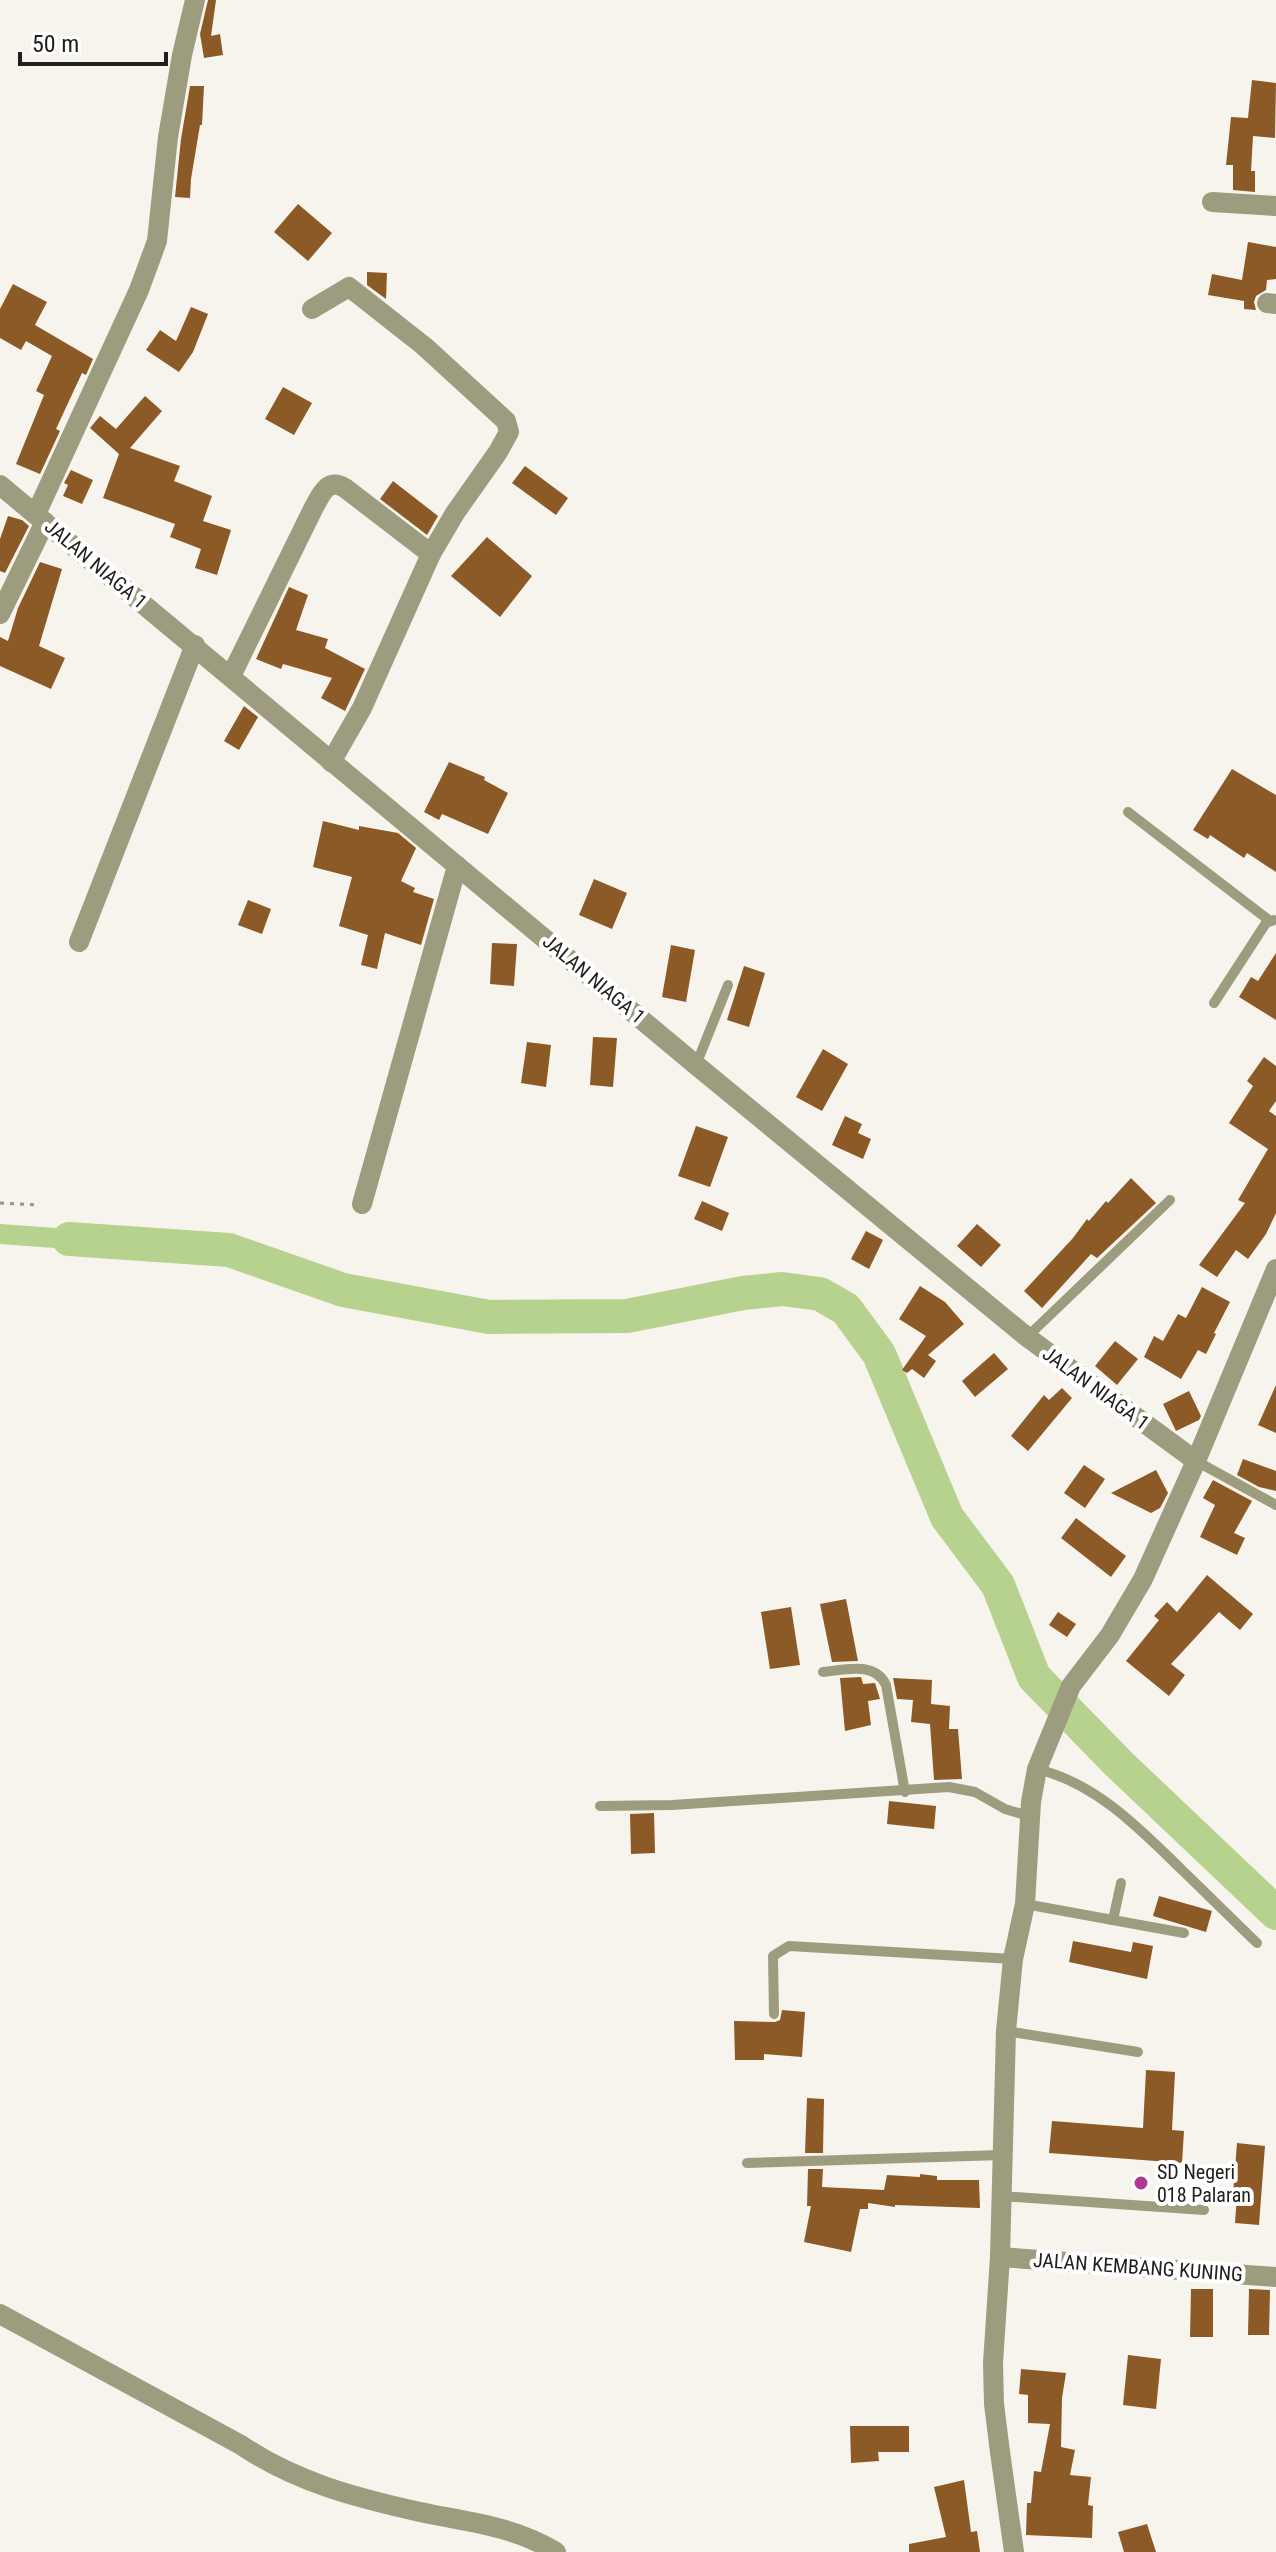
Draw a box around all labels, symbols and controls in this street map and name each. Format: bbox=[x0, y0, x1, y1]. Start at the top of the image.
scale bar bbox=[20, 16, 166, 66]
text: 50 m bbox=[32, 30, 79, 58]
street label: JALAN NIAGA 1 bbox=[40, 514, 152, 614]
street label: JALAN NIAGA 1 bbox=[538, 929, 650, 1029]
street label: JALAN NIAGA 1 bbox=[1038, 1341, 1154, 1435]
place label: SD Negeri 018 Palaran bbox=[1157, 2160, 1251, 2207]
marker: SD Negeri 018 Palaran bbox=[1132, 2174, 1150, 2192]
street label: JALAN KEMBANG KUNING bbox=[1032, 2248, 1244, 2286]

